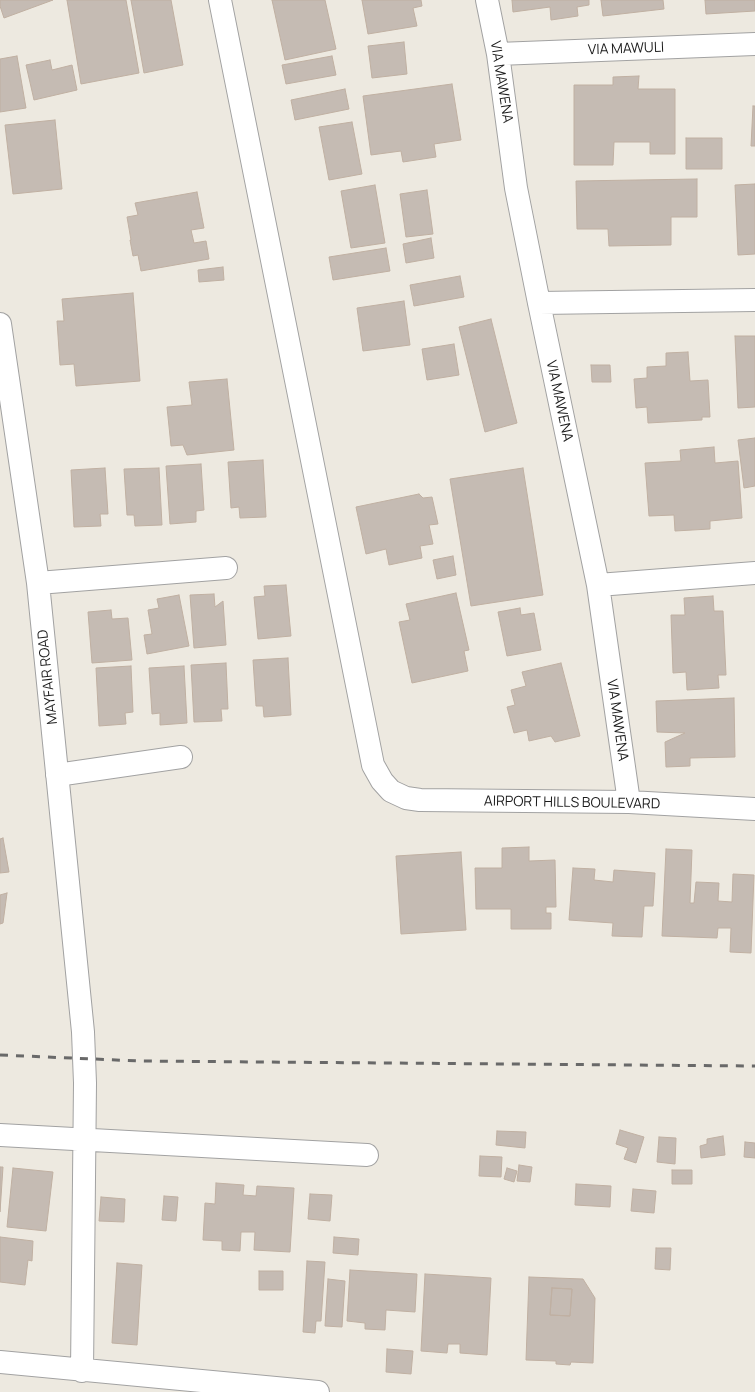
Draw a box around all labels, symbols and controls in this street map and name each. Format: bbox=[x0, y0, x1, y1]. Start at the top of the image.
street label: VIA MAWULI bbox=[588, 39, 664, 59]
street label: VIA MAWENA bbox=[486, 40, 516, 124]
street label: VIA MAWENA bbox=[542, 359, 576, 443]
street label: MAYFAIR ROAD bbox=[35, 629, 61, 725]
street label: VIA MAWENA bbox=[603, 678, 631, 762]
street label: AIRPORT HILLS BOULEVARD bbox=[484, 793, 660, 813]

